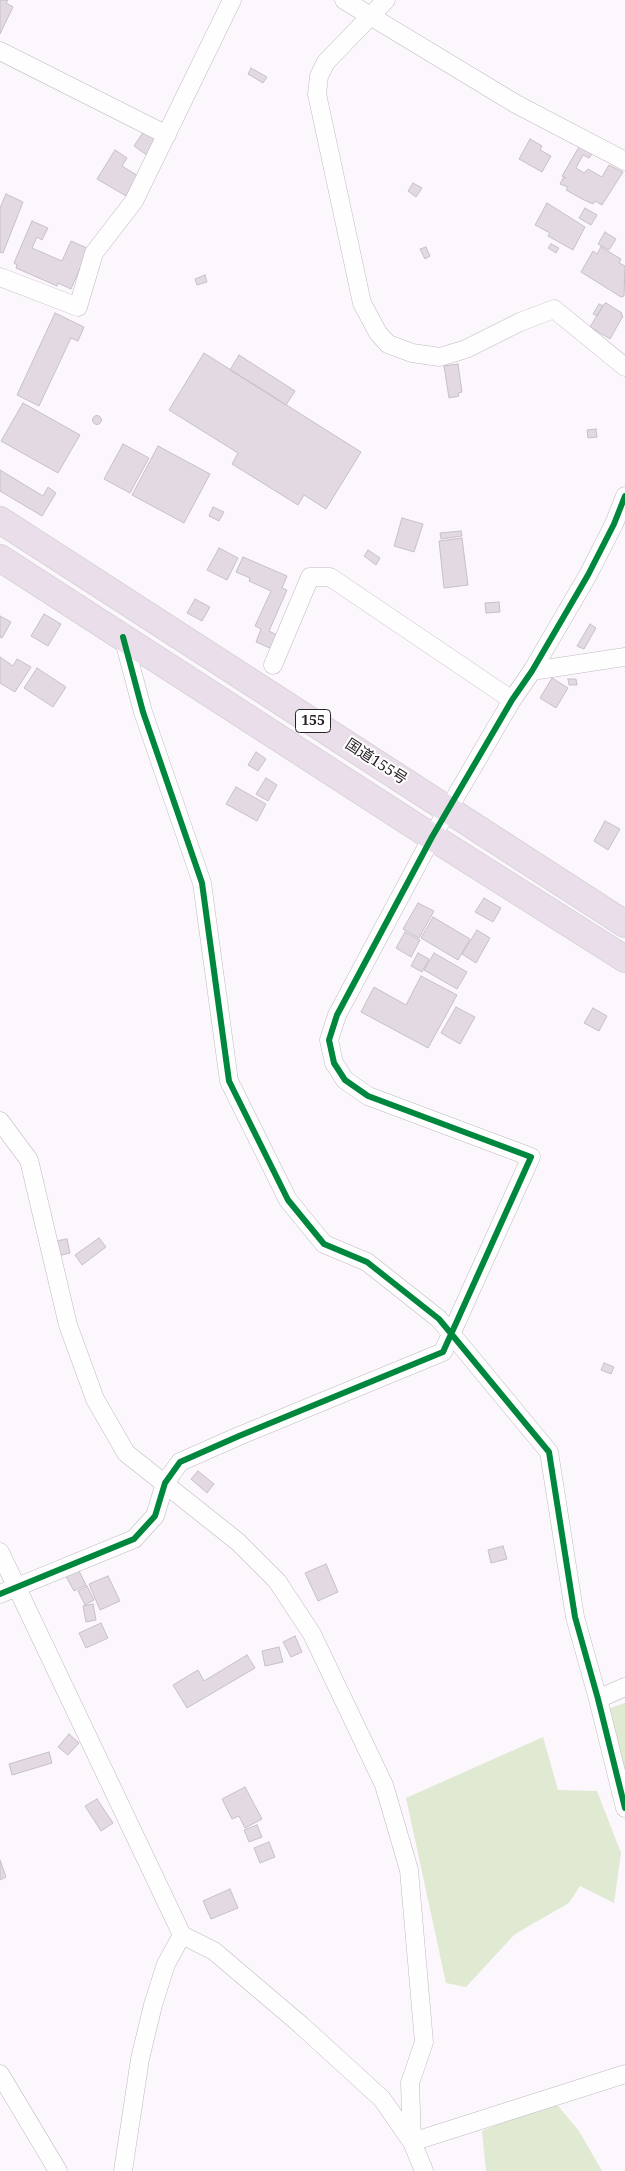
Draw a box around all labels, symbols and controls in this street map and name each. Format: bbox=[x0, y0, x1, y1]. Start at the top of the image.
road number: 155 bbox=[296, 709, 330, 732]
street label: 国道155号 bbox=[342, 735, 410, 789]

